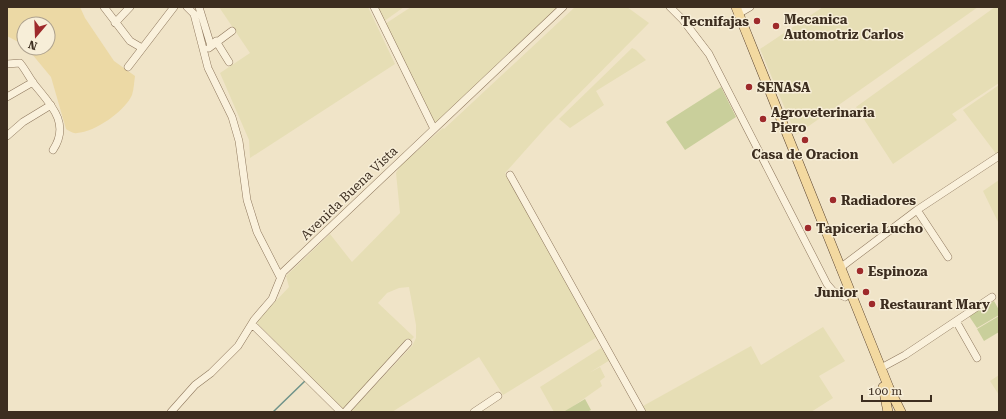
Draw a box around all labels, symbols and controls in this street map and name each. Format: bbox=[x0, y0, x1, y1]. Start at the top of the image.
place label: Mecanica Automotriz Carlos bbox=[784, 12, 904, 42]
place label: Tecnifajas bbox=[681, 14, 749, 29]
north arrow bbox=[16, 16, 56, 56]
marker: Tecnifajas bbox=[752, 16, 762, 26]
marker: Mecanica Automotriz Carlos bbox=[771, 21, 781, 31]
text: N bbox=[26, 37, 39, 53]
place label: SENASA bbox=[757, 80, 811, 95]
marker: SENASA bbox=[744, 82, 754, 92]
place label: Agroveterinaria Piero bbox=[771, 105, 875, 135]
marker: Agroveterinaria Piero bbox=[758, 114, 768, 124]
marker: Casa de Oracion bbox=[800, 135, 810, 145]
street label: Avenida Buena Vista bbox=[298, 143, 400, 243]
place label: Casa de Oracion bbox=[752, 147, 859, 162]
place label: Radiadores bbox=[841, 193, 916, 208]
marker: Radiadores bbox=[828, 195, 838, 205]
place label: Tapiceria Lucho bbox=[816, 221, 923, 236]
marker: Tapiceria Lucho bbox=[803, 223, 813, 233]
place label: Espinoza bbox=[868, 264, 928, 279]
marker: Espinoza bbox=[855, 266, 865, 276]
place label: Junior bbox=[814, 285, 858, 300]
marker: Junior bbox=[861, 287, 871, 297]
place label: Restaurant Mary bbox=[880, 297, 990, 312]
marker: Restaurant Mary bbox=[867, 299, 877, 309]
scale bar bbox=[862, 377, 931, 403]
text: 100 m bbox=[868, 384, 902, 398]

